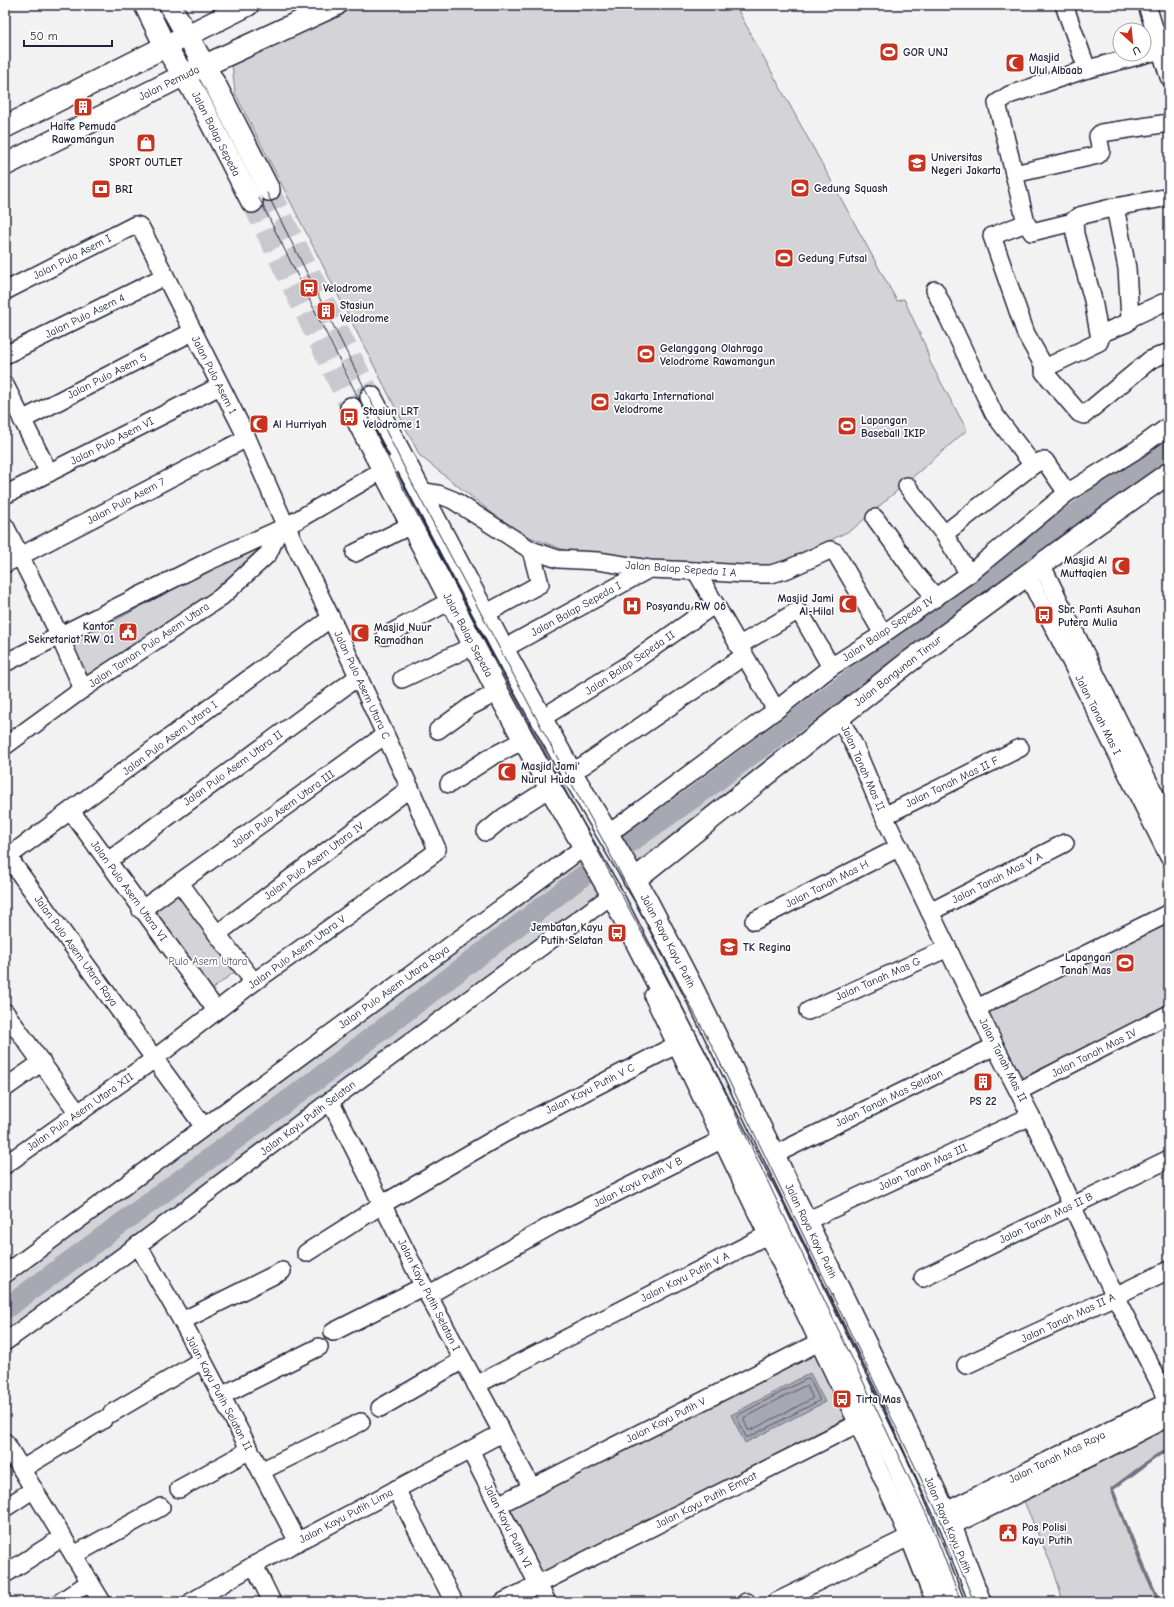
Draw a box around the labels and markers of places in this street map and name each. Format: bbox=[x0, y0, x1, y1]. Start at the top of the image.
sports icon: GOR UNJ bbox=[878, 41, 900, 63]
place label: GOR UNJ bbox=[903, 46, 948, 59]
place label: Masjid Ulul Albaab bbox=[1029, 51, 1083, 77]
mosque icon: Masjid Ulul Albaab bbox=[1004, 52, 1026, 74]
building icon: Halte Pemuda Rawamangun bbox=[72, 96, 94, 118]
place label: Halte Pemuda Rawamangun bbox=[50, 120, 116, 146]
shop icon: SPORT OUTLET bbox=[135, 132, 157, 154]
place label: Universitas Negeri Jakarta bbox=[931, 151, 1001, 177]
school or university icon: Universitas Negeri Jakarta bbox=[906, 152, 928, 174]
place label: SPORT OUTLET bbox=[109, 156, 183, 169]
sports icon: Gedung Squash bbox=[789, 177, 811, 199]
bank icon: BRI bbox=[90, 178, 112, 200]
place label: Gedung Squash bbox=[814, 182, 888, 195]
place label: BRI bbox=[115, 183, 133, 196]
sports icon: Gedung Futsal bbox=[773, 247, 795, 269]
place label: Gedung Futsal bbox=[798, 252, 867, 265]
station icon: Velodrome bbox=[298, 277, 320, 299]
place label: Velodrome bbox=[323, 282, 372, 295]
place label: Stasiun Velodrome bbox=[340, 299, 389, 325]
building icon: Stasiun Velodrome bbox=[315, 300, 337, 322]
place label: Gelanggang Olahraga Velodrome Rawamangun bbox=[660, 342, 775, 368]
sports icon: Gelanggang Olahraga Velodrome Rawamangun bbox=[635, 343, 657, 365]
place label: Jakarta International Velodrome bbox=[614, 390, 714, 416]
sports icon: Jakarta International Velodrome bbox=[589, 391, 611, 413]
place label: Stasiun LRT Velodrome 1 bbox=[363, 405, 420, 431]
bus stop icon: Stasiun LRT Velodrome 1 bbox=[338, 406, 360, 428]
mosque icon: Al Hurriyah bbox=[248, 413, 270, 435]
place label: Lapangan Baseball IKIP bbox=[861, 414, 925, 440]
sports icon: Lapangan Baseball IKIP bbox=[836, 415, 858, 437]
place label: Al Hurriyah bbox=[273, 418, 327, 431]
place label: Masjid Al Muttaqien bbox=[1060, 554, 1107, 580]
mosque icon: Masjid Al Muttaqien bbox=[1110, 555, 1132, 577]
place label: Masjid Jami Al-Hilal bbox=[777, 592, 834, 618]
mosque icon: Masjid Jami Al-Hilal bbox=[837, 593, 859, 615]
hospital icon: Posyandu RW 06 bbox=[621, 595, 643, 617]
place label: Posyandu RW 06 bbox=[646, 600, 726, 613]
place label: Sbr. Panti Asuhan Putera Mulia bbox=[1058, 603, 1141, 629]
bus stop icon: Sbr. Panti Asuhan Putera Mulia bbox=[1033, 604, 1055, 626]
place label: Kantor Sekretariat RW 01 bbox=[28, 620, 115, 646]
public building icon: Kantor Sekretariat RW 01 bbox=[117, 621, 139, 643]
place label: Masjid Nuur Ramadhan bbox=[374, 621, 432, 647]
mosque icon: Masjid Nuur Ramadhan bbox=[349, 622, 371, 644]
place label: Masjid Jami' Nurul Huda bbox=[521, 760, 580, 786]
mosque icon: Masjid Jami' Nurul Huda bbox=[496, 761, 518, 783]
place label: Jembatan Kayu Putih Selatan bbox=[531, 921, 603, 947]
bus stop icon: Jembatan Kayu Putih Selatan bbox=[606, 922, 628, 944]
school or university icon: TK Regina bbox=[718, 936, 740, 958]
place label: TK Regina bbox=[743, 941, 791, 954]
place label: Lapangan Tanah Mas bbox=[1060, 951, 1111, 977]
sports icon: Lapangan Tanah Mas bbox=[1114, 952, 1136, 974]
building icon: PS 22 bbox=[972, 1071, 994, 1093]
place label: PS 22 bbox=[970, 1095, 997, 1108]
bus stop icon: Tirta Mas bbox=[831, 1388, 853, 1410]
place label: Tirta Mas bbox=[856, 1393, 901, 1406]
place label: Pos Polisi Kayu Putih bbox=[1022, 1521, 1072, 1547]
public building icon: Pos Polisi Kayu Putih bbox=[997, 1522, 1019, 1544]

